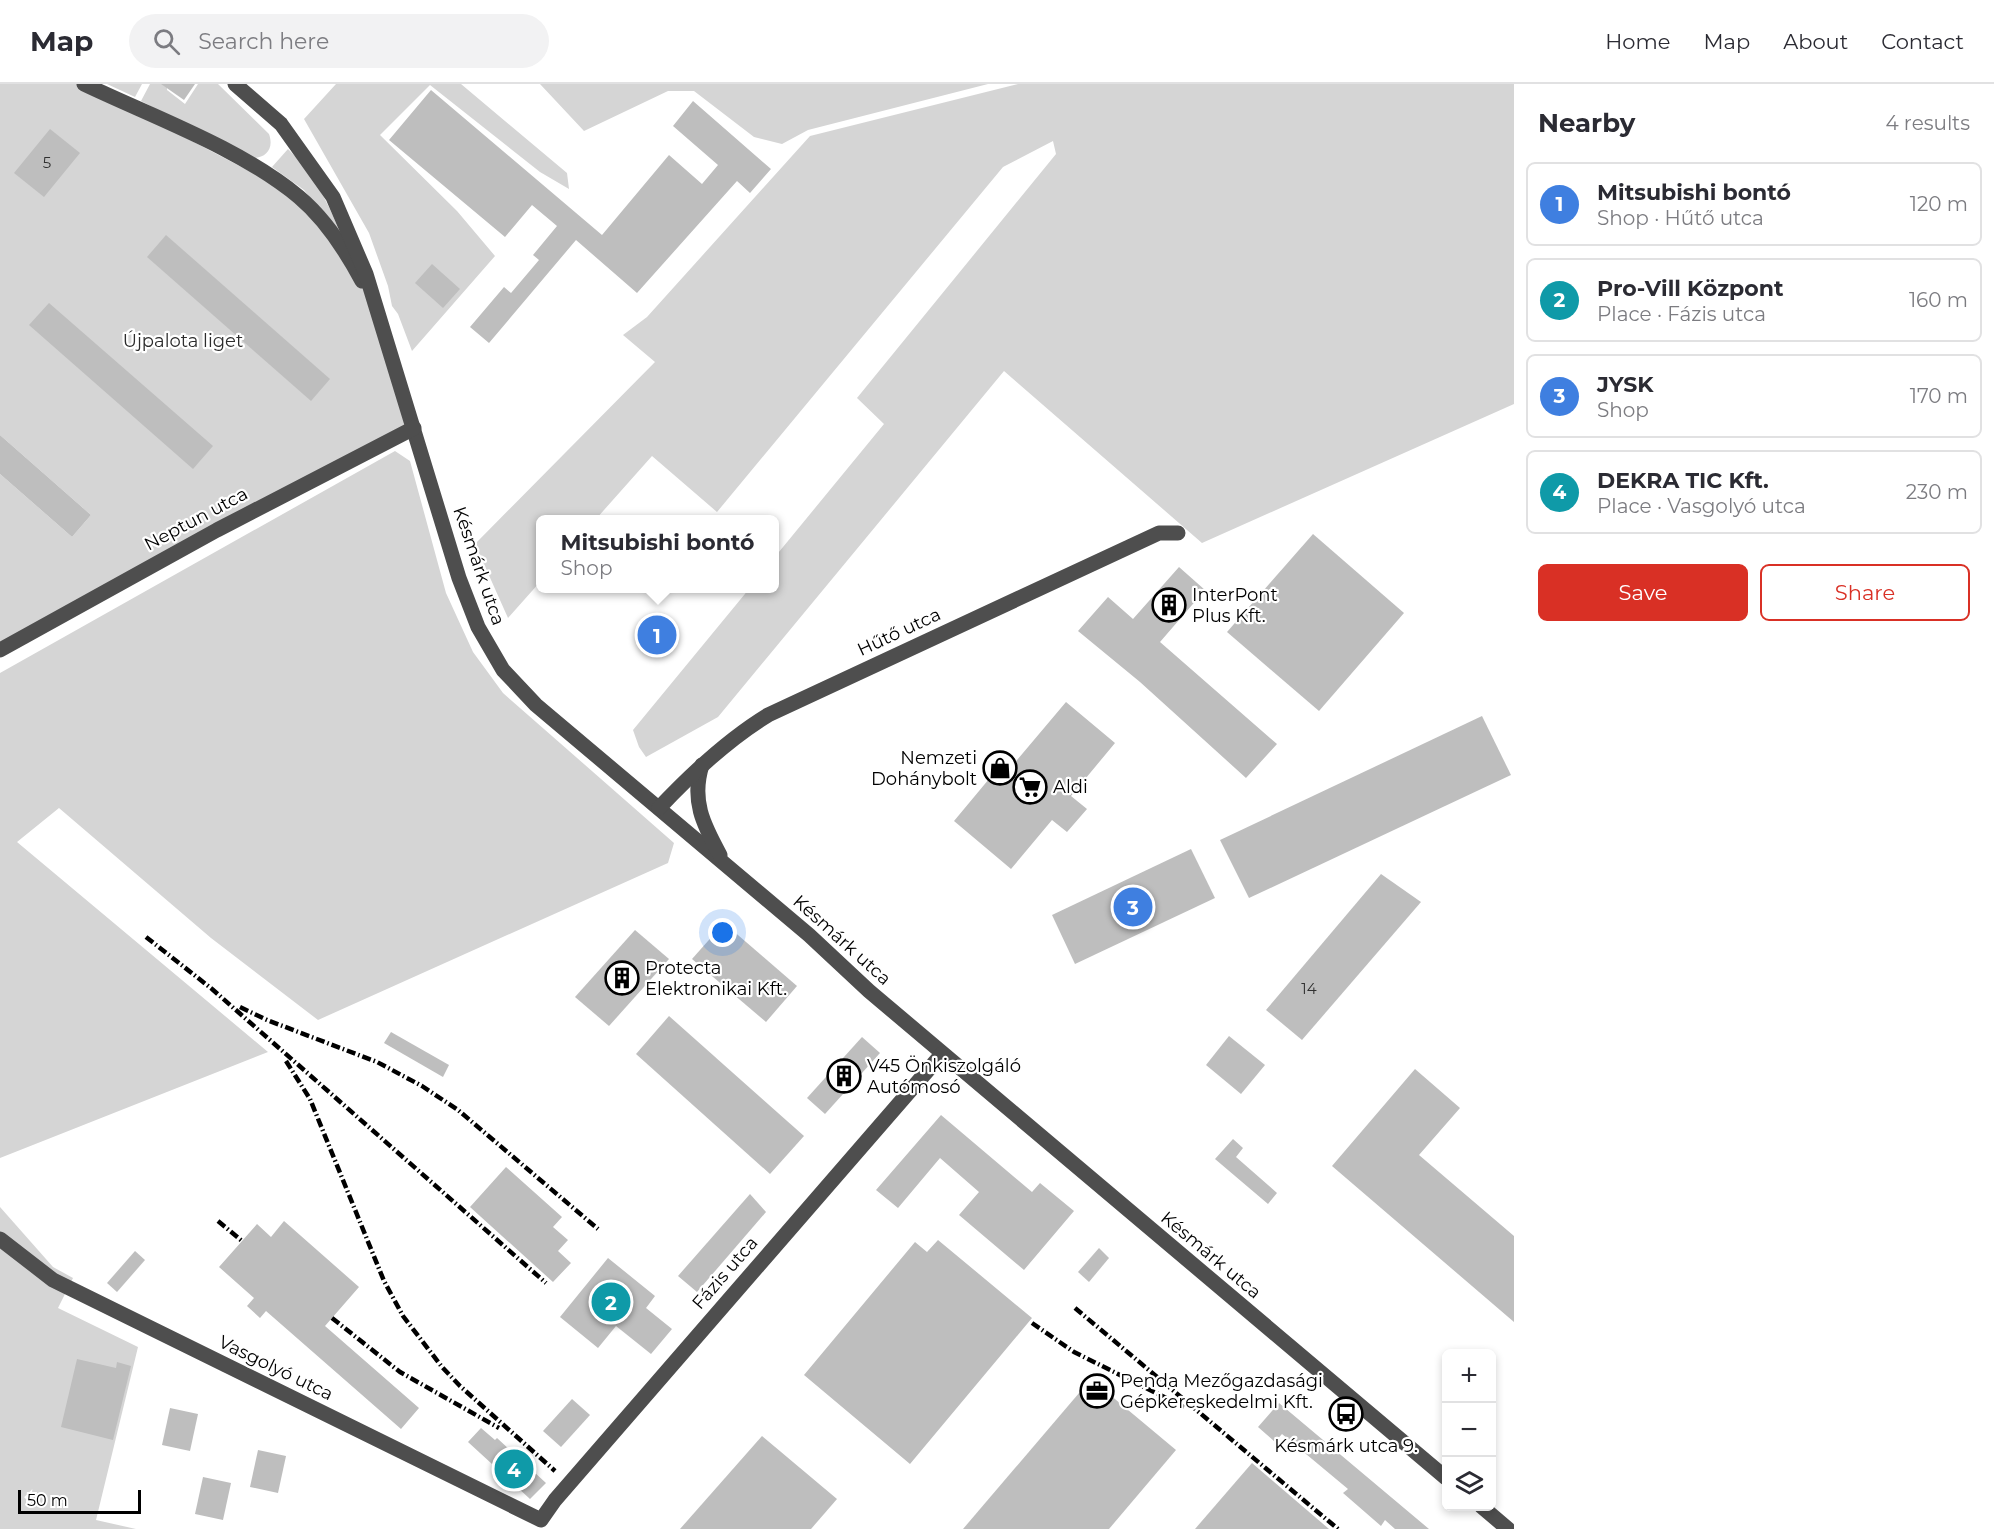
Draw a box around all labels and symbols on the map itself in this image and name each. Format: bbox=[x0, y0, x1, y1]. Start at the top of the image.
house number: 5 bbox=[43, 153, 51, 172]
park label: Újpalota liget bbox=[123, 330, 243, 352]
street label: Neptun utca bbox=[141, 483, 251, 555]
street label: Késmárk utca bbox=[448, 504, 510, 628]
place label: InterPont Plus Kft. bbox=[1192, 584, 1278, 627]
building icon: InterPont Plus Kft. bbox=[1151, 587, 1187, 623]
street label: Hűtő utca bbox=[854, 603, 944, 661]
pin: 1 bbox=[638, 612, 676, 658]
place label: Nemzeti Dohánybolt bbox=[871, 747, 977, 790]
shop icon: Nemzeti Dohánybolt bbox=[982, 750, 1018, 786]
supermarket icon: Aldi bbox=[1012, 769, 1048, 805]
place label: Aldi bbox=[1053, 776, 1088, 798]
pin: 3 bbox=[1114, 884, 1152, 930]
street label: Késmárk utca bbox=[789, 890, 895, 990]
your location bbox=[708, 918, 737, 947]
place label: Protecta Elektronikai Kft. bbox=[645, 957, 787, 1000]
building icon: Protecta Elektronikai Kft. bbox=[604, 960, 640, 996]
house number: 14 bbox=[1301, 979, 1317, 998]
place label: V45 Önkiszolgáló Autómosó bbox=[867, 1055, 1021, 1098]
building icon: V45 Önkiszolgáló Autómosó bbox=[826, 1058, 862, 1094]
street label: Késmárk utca bbox=[1156, 1207, 1266, 1303]
street label: Fázis utca bbox=[688, 1232, 762, 1314]
pin: 2 bbox=[592, 1280, 630, 1324]
street label: Vasgolyó utca bbox=[215, 1331, 337, 1405]
place label: Penda Mezőgazdasági Gépkereskedelmi Kft. bbox=[1120, 1370, 1323, 1413]
office icon: Penda Mezőgazdasági Gépkereskedelmi Kft. bbox=[1079, 1373, 1115, 1409]
bus stop icon: Késmárk utca 9. bbox=[1328, 1396, 1364, 1432]
place label: Késmárk utca 9. bbox=[1274, 1435, 1418, 1457]
pin: 4 bbox=[494, 1446, 534, 1492]
scale bar bbox=[18, 1487, 141, 1514]

